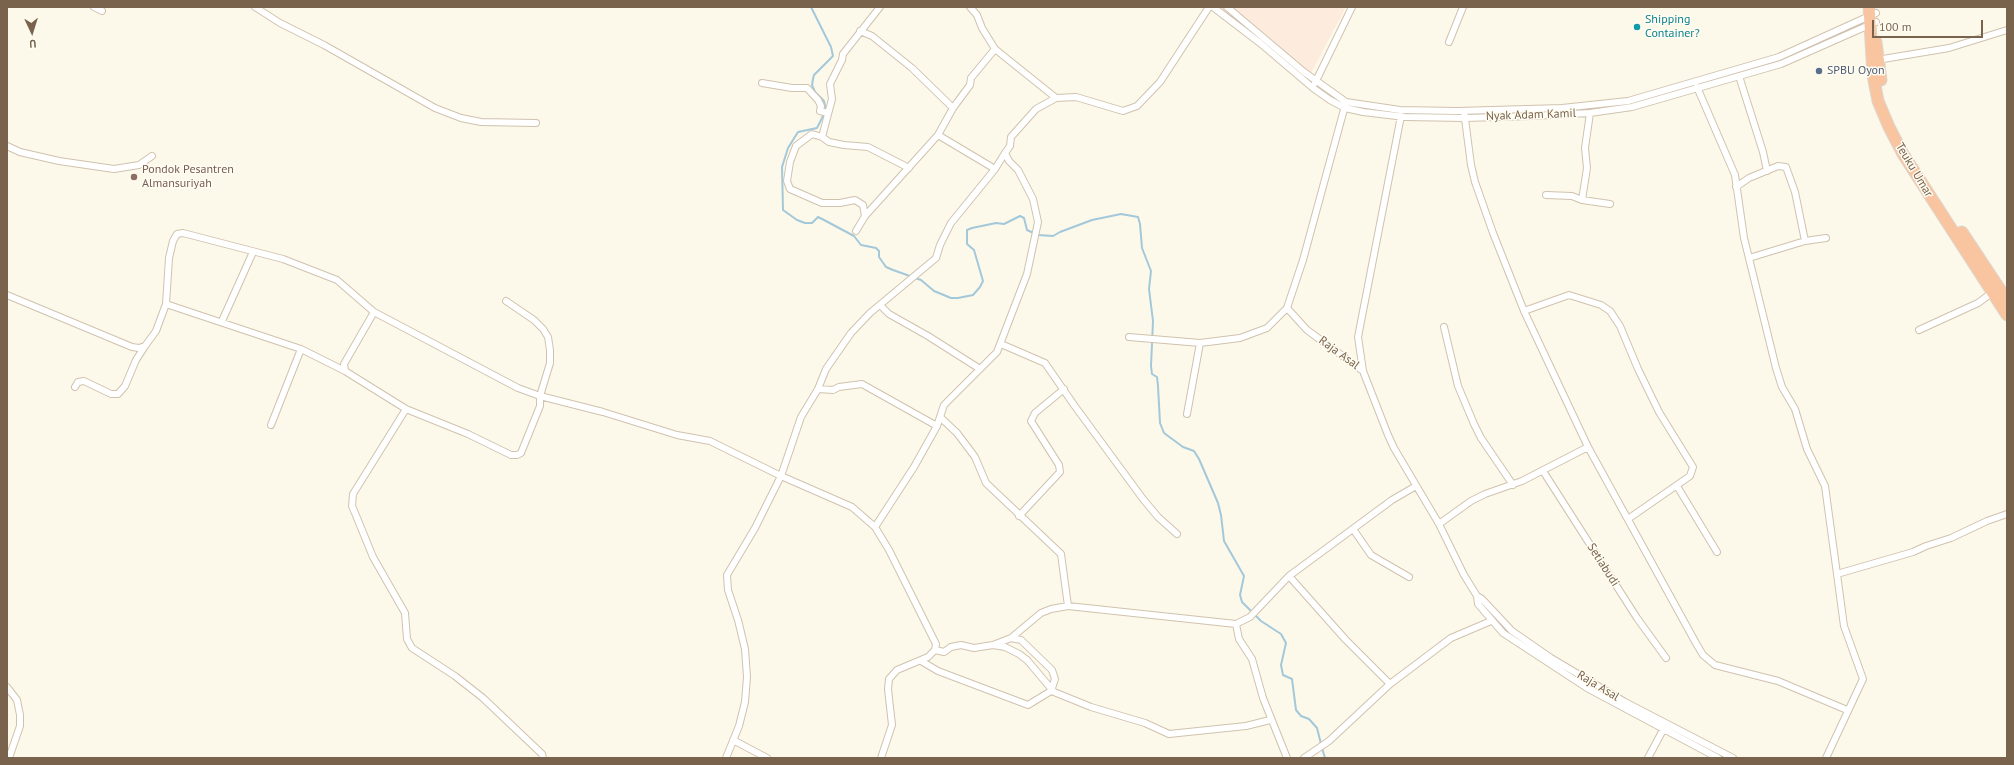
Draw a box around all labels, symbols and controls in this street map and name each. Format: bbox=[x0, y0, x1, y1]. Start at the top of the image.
north arrow bbox=[12, 12, 52, 52]
scale bar bbox=[1874, 12, 1985, 38]
place label: Shipping Container? bbox=[1645, 13, 1700, 41]
text: 100 m bbox=[1879, 19, 1912, 34]
marker: Shipping Container? bbox=[1632, 22, 1642, 32]
text: U bbox=[29, 37, 37, 51]
place label: SPBU Oyon bbox=[1827, 64, 1885, 78]
marker: SPBU Oyon bbox=[1814, 66, 1824, 76]
street label: Nyak Adam Kamil bbox=[1486, 106, 1576, 124]
street label: Teuku Umar bbox=[1892, 140, 1936, 200]
place label: Pondok Pesantren Almansuriyah bbox=[142, 163, 234, 191]
marker: Pondok Pesantren Almansuriyah bbox=[129, 172, 139, 182]
street label: Raja Asal bbox=[1316, 333, 1362, 373]
street label: Setiabudi bbox=[1584, 541, 1622, 589]
street label: Raja Asal bbox=[1574, 668, 1622, 704]

